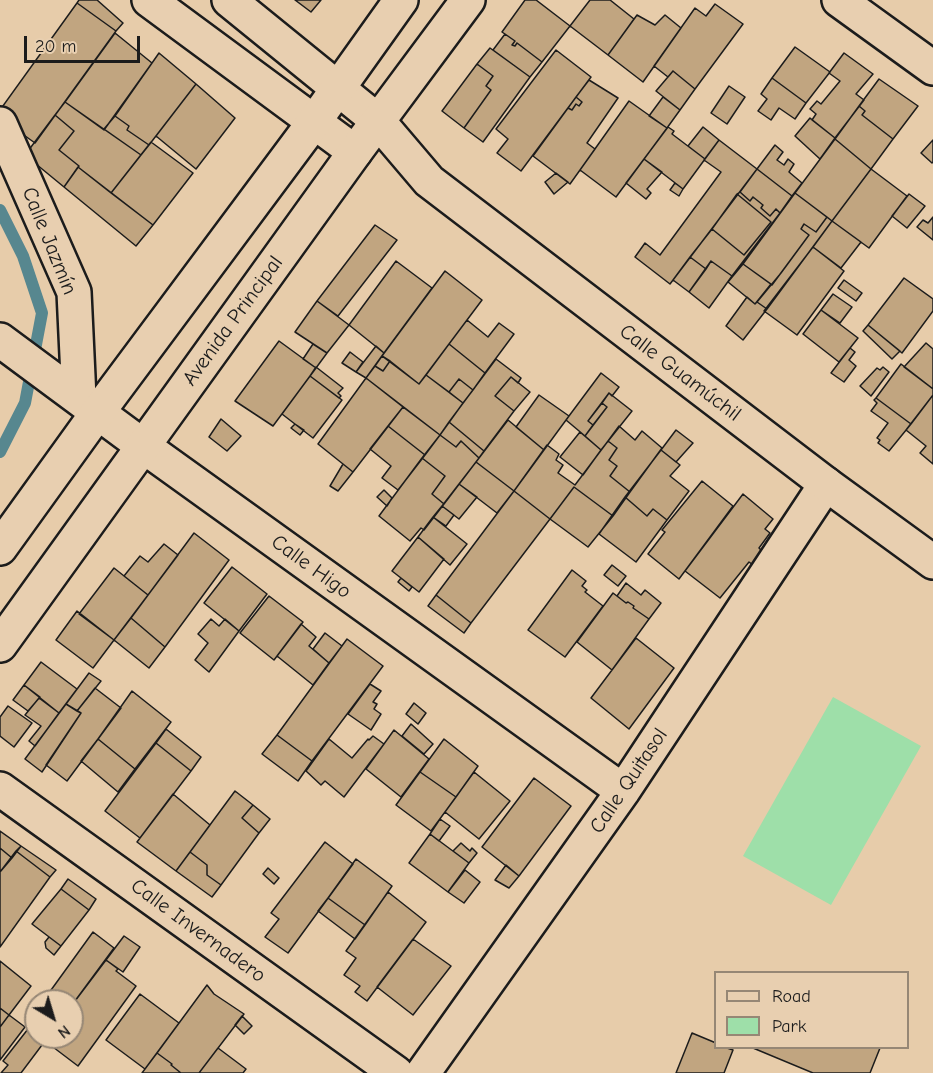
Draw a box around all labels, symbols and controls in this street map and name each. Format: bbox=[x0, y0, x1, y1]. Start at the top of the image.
scale bar bbox=[27, 24, 142, 62]
text: 20 m bbox=[35, 36, 76, 57]
street label: Calle Jazmín bbox=[16, 184, 82, 298]
street label: Avenida Principal bbox=[177, 251, 289, 391]
street label: Calle Guamúchil bbox=[614, 319, 746, 427]
street label: Calle Higo bbox=[266, 530, 356, 604]
street label: Calle Quitasol bbox=[585, 724, 673, 838]
street label: Calle Invernadero bbox=[126, 874, 270, 988]
legend bbox=[714, 971, 909, 1049]
text: Road bbox=[772, 986, 811, 1007]
north arrow bbox=[24, 989, 84, 1049]
text: Park bbox=[772, 1016, 806, 1037]
text: N bbox=[54, 1021, 74, 1042]

